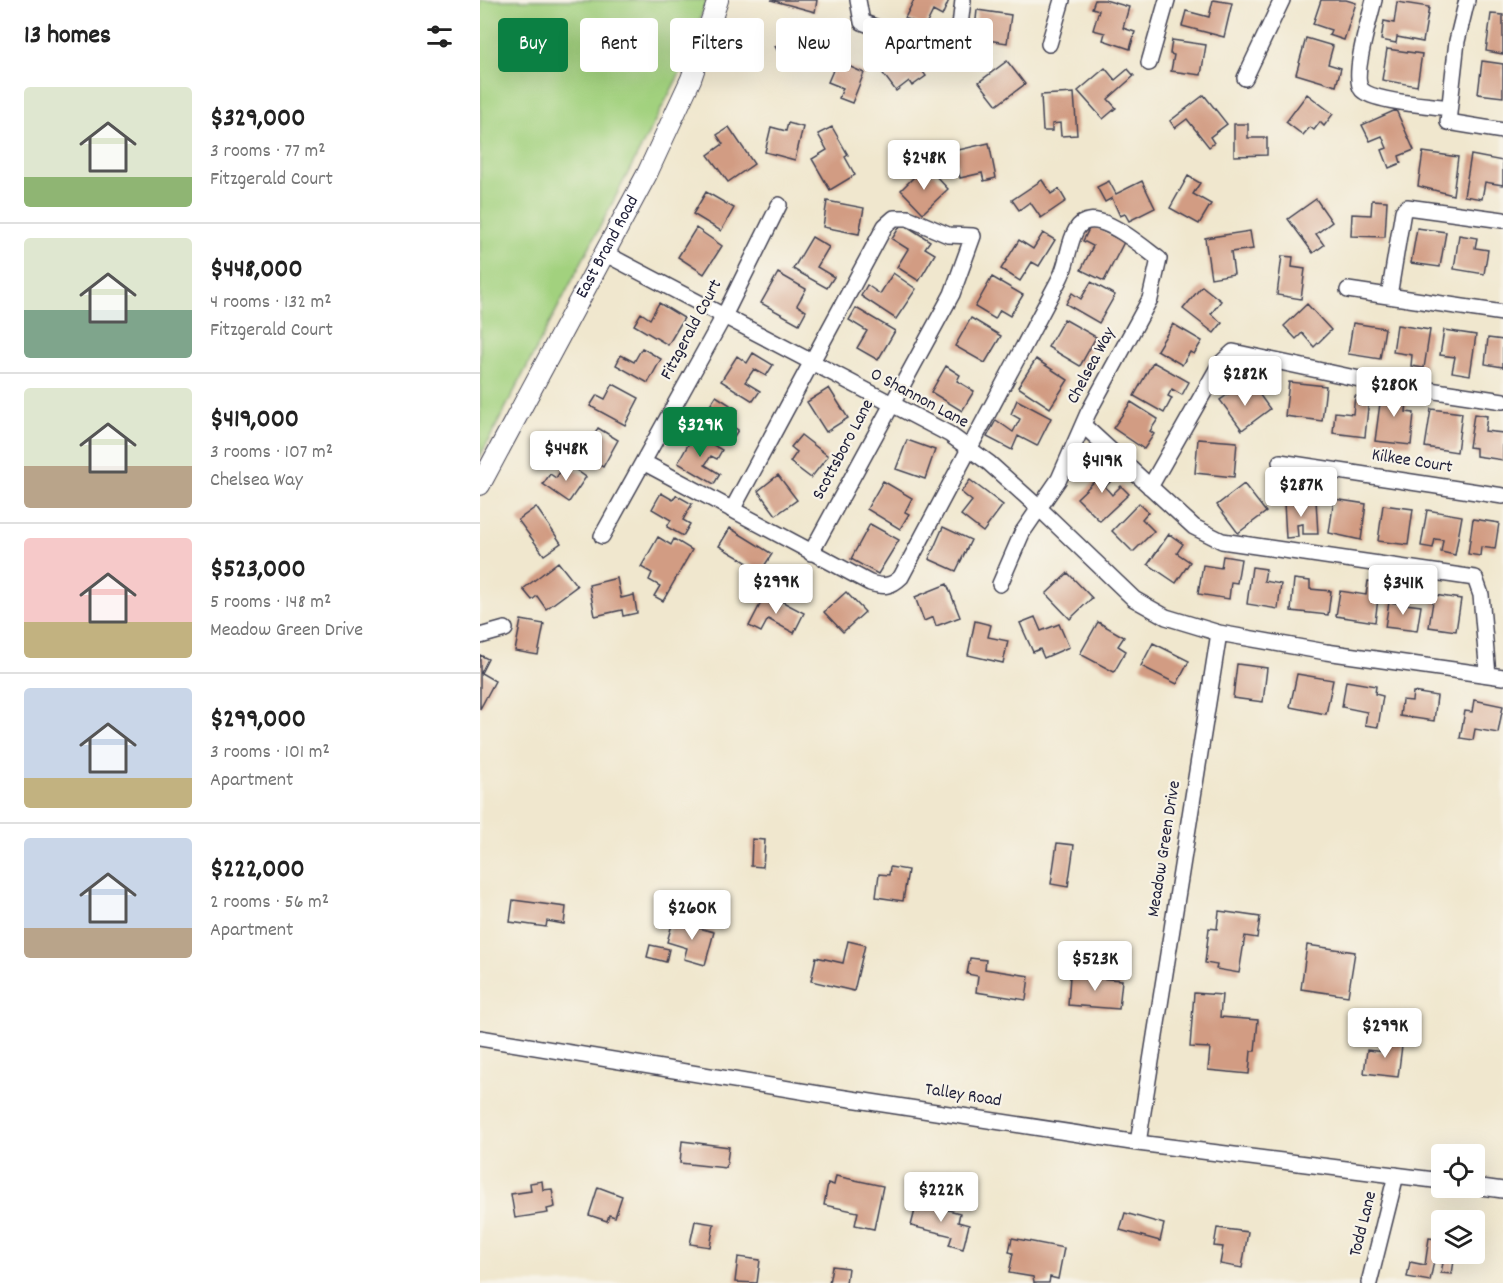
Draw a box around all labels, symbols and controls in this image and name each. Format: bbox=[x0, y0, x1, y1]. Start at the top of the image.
text: 13 homes bbox=[24, 18, 111, 55]
chip: Buy bbox=[498, 18, 568, 72]
chip: Rent bbox=[580, 18, 658, 72]
chip: Filters bbox=[670, 18, 764, 72]
chip: New bbox=[776, 18, 851, 72]
chip: Apartment bbox=[863, 18, 993, 72]
icon: filters bbox=[423, 20, 456, 53]
text: $329,000 bbox=[210, 101, 305, 138]
icon: home bbox=[72, 111, 144, 183]
text: 3 rooms · 77 m² bbox=[210, 138, 326, 166]
pin: $248K bbox=[882, 140, 966, 191]
text: $248K bbox=[902, 145, 946, 173]
text: Fitzgerald Court bbox=[210, 166, 333, 194]
street label: East Brand Road bbox=[570, 191, 646, 303]
text: $448,000 bbox=[210, 252, 303, 289]
icon: home bbox=[72, 262, 144, 334]
street label: Fitzgerald Court bbox=[655, 275, 729, 385]
text: 4 rooms · 132 m² bbox=[210, 289, 332, 317]
text: Fitzgerald Court bbox=[210, 317, 333, 345]
street label: Chelsea Way bbox=[1061, 323, 1123, 409]
pin: $282K bbox=[1203, 356, 1287, 407]
text: $282K bbox=[1223, 361, 1267, 389]
street label: O Shannon Lane bbox=[865, 363, 973, 435]
pin: $280K bbox=[1352, 367, 1436, 418]
text: $280K bbox=[1370, 372, 1418, 400]
street label: Scottsboro Lane bbox=[807, 395, 881, 505]
text: $419,000 bbox=[210, 402, 299, 439]
pin: $329K bbox=[658, 407, 742, 458]
icon: home bbox=[72, 412, 144, 484]
text: $329K bbox=[677, 412, 723, 440]
pin: $448K bbox=[524, 431, 608, 482]
text: $448K bbox=[544, 436, 588, 464]
text: 3 rooms · 107 m² bbox=[210, 439, 333, 467]
pin: $419K bbox=[1060, 443, 1144, 494]
street label: Kilkee Court bbox=[1370, 443, 1454, 481]
text: $419K bbox=[1081, 448, 1123, 476]
text: Chelsea Way bbox=[210, 467, 303, 495]
pin: $287K bbox=[1259, 467, 1343, 518]
text: $287K bbox=[1279, 472, 1323, 500]
text: $523,000 bbox=[210, 552, 306, 589]
icon: home bbox=[72, 562, 144, 634]
pin: $299K bbox=[734, 564, 818, 615]
pin: $341K bbox=[1361, 565, 1445, 616]
text: $299K bbox=[753, 569, 799, 597]
text: $341K bbox=[1383, 570, 1423, 598]
text: 5 rooms · 148 m² bbox=[210, 589, 331, 617]
text: Meadow Green Drive bbox=[210, 617, 363, 645]
text: $299,000 bbox=[210, 702, 306, 739]
icon: home bbox=[72, 712, 144, 784]
text: 3 rooms · 101 m² bbox=[210, 739, 330, 767]
text: Apartment bbox=[210, 767, 293, 795]
street label: Meadow Green Drive bbox=[1142, 779, 1188, 919]
text: $222,000 bbox=[210, 852, 305, 889]
icon: home bbox=[72, 862, 144, 934]
text: 2 rooms · 56 m² bbox=[210, 889, 329, 917]
pin: $260K bbox=[650, 890, 734, 941]
text: $260K bbox=[668, 895, 716, 923]
text: Apartment bbox=[210, 917, 293, 945]
pin: $523K bbox=[1053, 941, 1137, 992]
text: $523K bbox=[1072, 946, 1118, 974]
pin: $299K bbox=[1343, 1008, 1427, 1059]
text: $299K bbox=[1362, 1013, 1408, 1041]
street label: Talley Road bbox=[923, 1078, 1003, 1114]
map controls bbox=[1431, 1144, 1485, 1264]
button: locate bbox=[1431, 1144, 1485, 1198]
pin: $222K bbox=[899, 1172, 983, 1223]
text: $222K bbox=[918, 1177, 964, 1205]
street label: Todd Lane bbox=[1344, 1189, 1384, 1259]
button: layers bbox=[1431, 1210, 1485, 1264]

